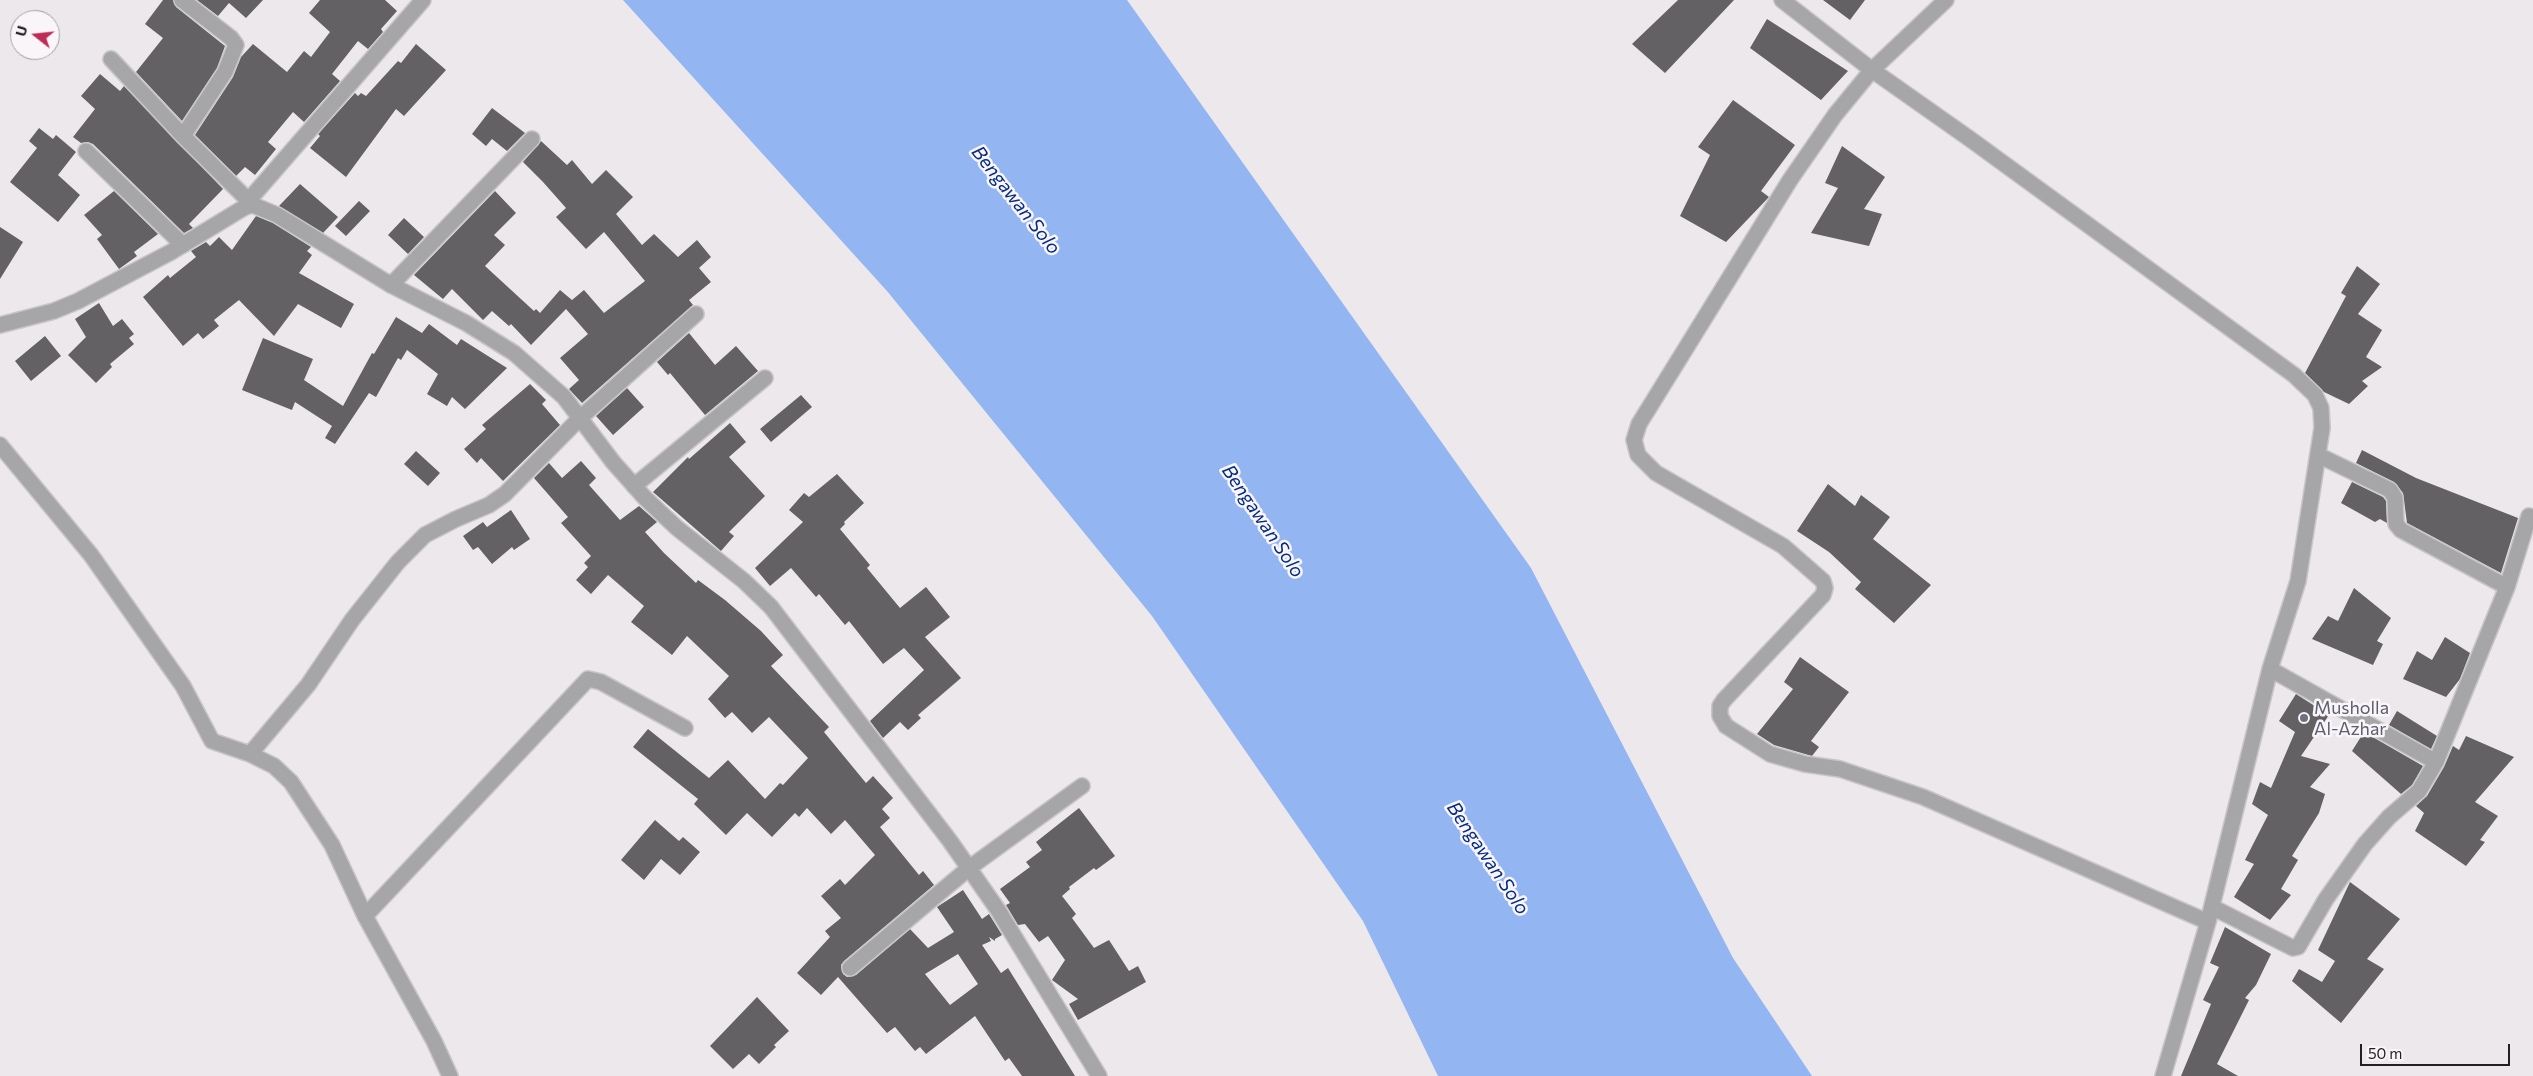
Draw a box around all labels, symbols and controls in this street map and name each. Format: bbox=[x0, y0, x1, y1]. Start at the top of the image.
north arrow bbox=[10, 10, 60, 60]
text: U bbox=[11, 24, 31, 38]
water label: Bengawan Solo bbox=[967, 141, 1065, 259]
water label: Bengawan Solo bbox=[1217, 460, 1309, 582]
place label: Musholla Al-Azhar bbox=[2314, 697, 2389, 740]
marker: Musholla Al-Azhar bbox=[2298, 712, 2310, 724]
water label: Bengawan Solo bbox=[1442, 797, 1534, 919]
scale bar bbox=[2363, 1034, 2513, 1066]
text: 50 m bbox=[2368, 1044, 2402, 1062]

